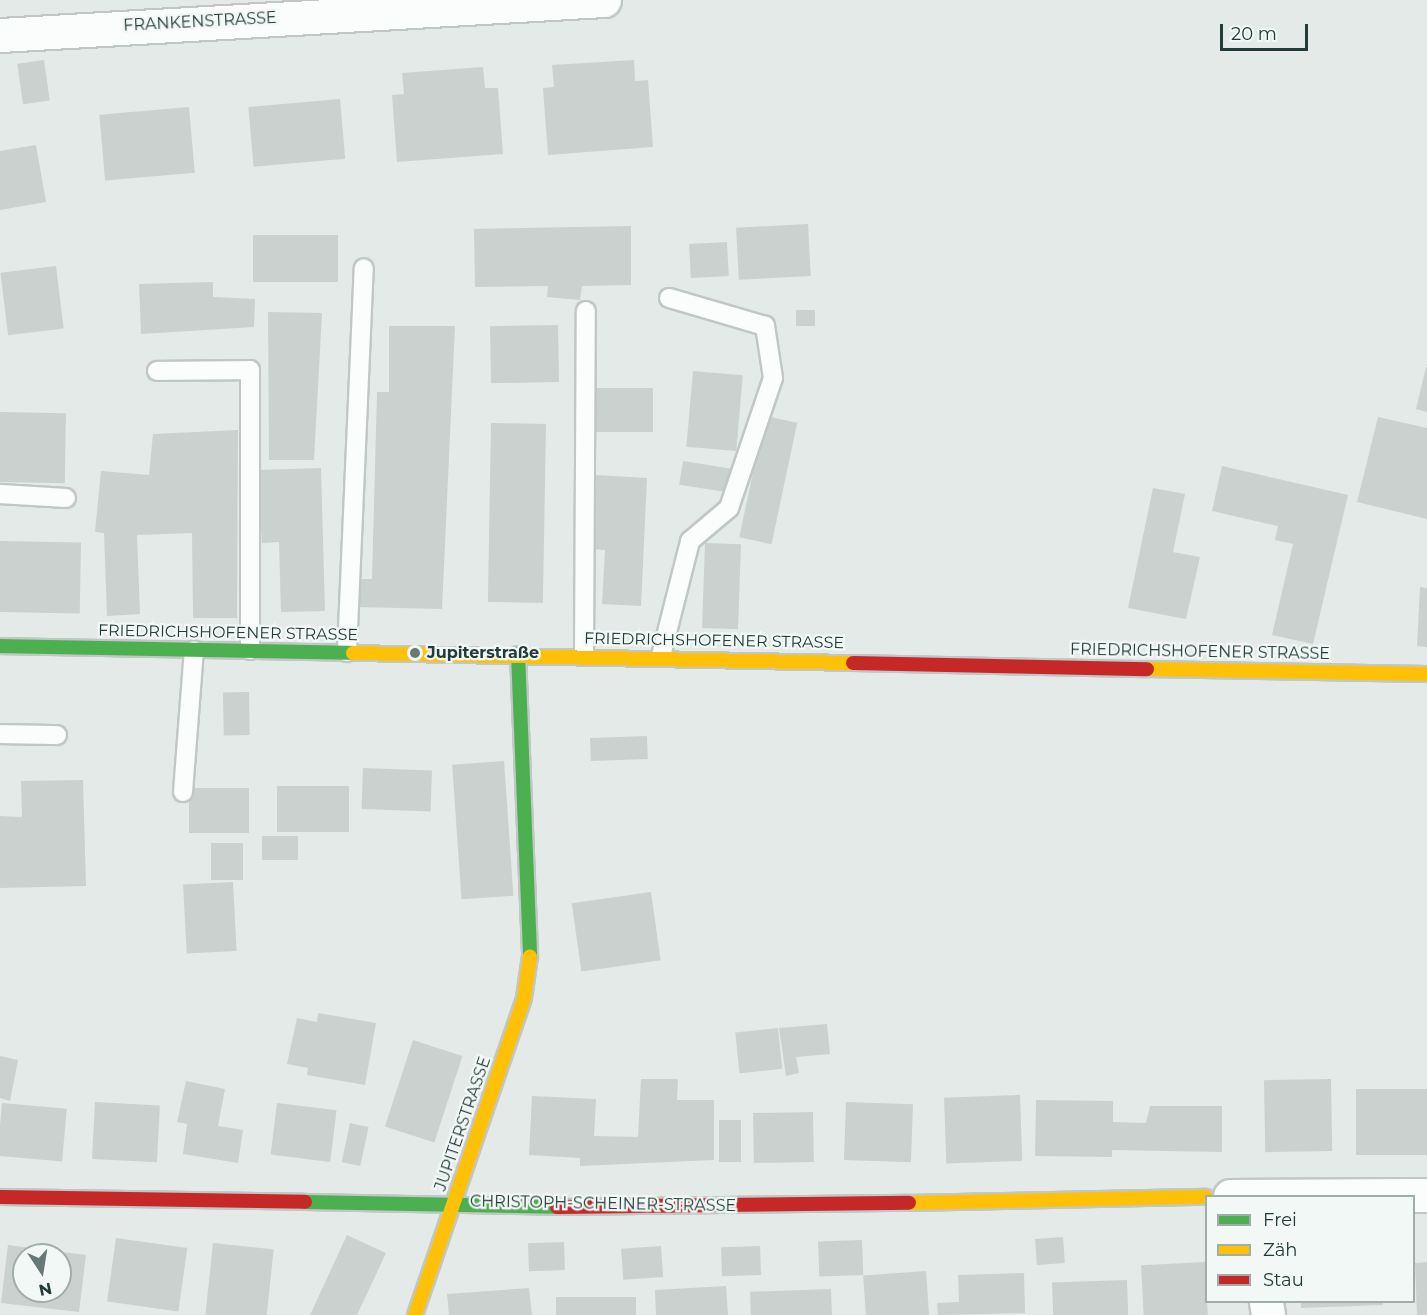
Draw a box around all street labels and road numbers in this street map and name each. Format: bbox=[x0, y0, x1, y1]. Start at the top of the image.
street label: FRANKENSTRASSE bbox=[123, 8, 277, 36]
street label: FRIEDRICHSHOFENER STRASSE bbox=[98, 621, 358, 645]
street label: FRIEDRICHSHOFENER STRASSE bbox=[584, 629, 844, 653]
street label: FRIEDRICHSHOFENER STRASSE bbox=[1070, 640, 1330, 664]
street label: JUPITERSTRASSE bbox=[431, 1054, 495, 1194]
street label: CHRISTOPH-SCHEINER-STRASSE bbox=[470, 1192, 736, 1216]

